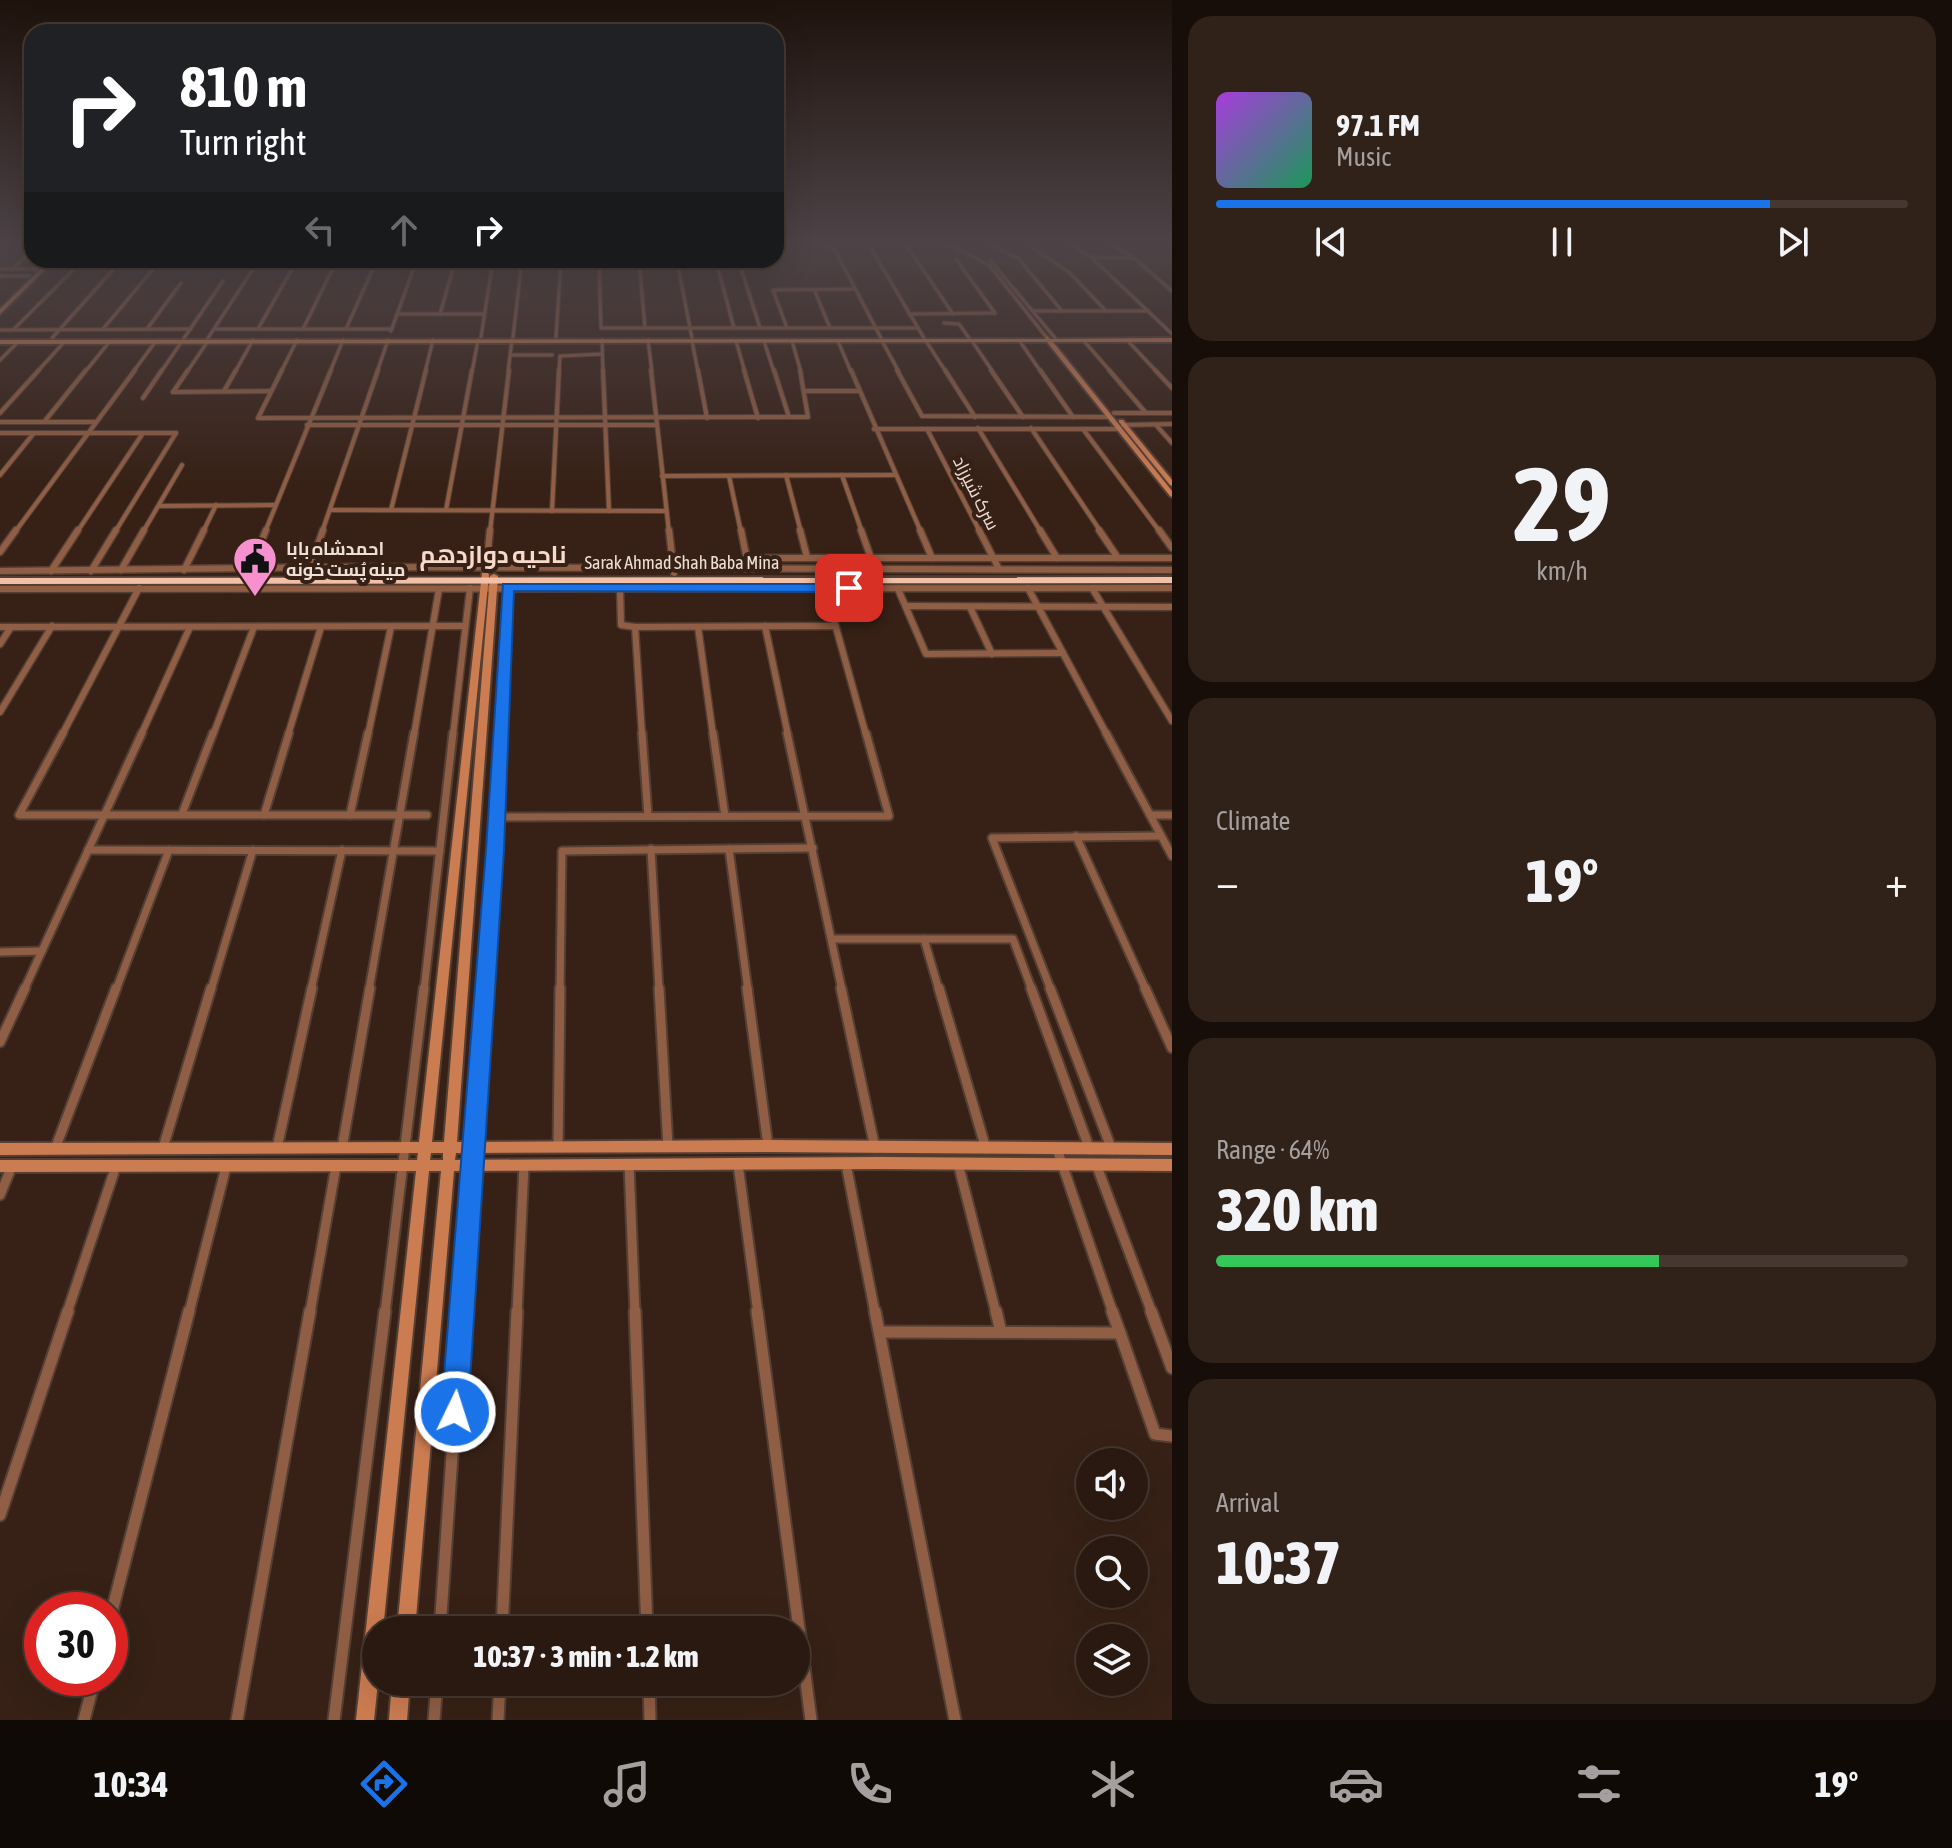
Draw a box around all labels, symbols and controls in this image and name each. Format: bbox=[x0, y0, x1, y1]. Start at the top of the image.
text: 810 m bbox=[180, 55, 307, 119]
icon: right bbox=[48, 56, 152, 160]
text: 97.1 FM bbox=[1336, 108, 1420, 142]
text: Turn right bbox=[180, 121, 307, 163]
text: Music bbox=[1336, 142, 1391, 172]
icon: left bbox=[298, 208, 342, 252]
icon: ahead bbox=[382, 208, 426, 252]
icon: right bbox=[466, 208, 510, 252]
icon: previous bbox=[1309, 220, 1353, 264]
icon: pause bbox=[1540, 220, 1584, 264]
icon: next bbox=[1771, 220, 1815, 264]
text: 29 bbox=[1513, 444, 1611, 563]
street label: سرک شیرزاد bbox=[948, 452, 1004, 534]
public building icon: احمدشاه بابا مینه پُست خونه bbox=[231, 535, 279, 598]
place label: احمدشاه بابا مینه پُست خونه bbox=[286, 538, 405, 582]
district label: ناحیه دوازدهم bbox=[420, 541, 566, 571]
street label: Sarak Ahmad Shah Baba Mina bbox=[585, 552, 779, 573]
pin bbox=[815, 554, 883, 622]
text: km/h bbox=[1536, 556, 1588, 586]
icon: arrive bbox=[827, 566, 871, 610]
text: Climate bbox=[1216, 806, 1290, 836]
text: 19° bbox=[1526, 846, 1598, 915]
text: − bbox=[1216, 856, 1239, 906]
text: + bbox=[1885, 856, 1908, 906]
text: Range · 64% bbox=[1216, 1135, 1329, 1165]
text: 320 km bbox=[1216, 1175, 1378, 1244]
position arrow bbox=[413, 1370, 497, 1454]
map controls bbox=[1076, 1448, 1148, 1696]
button: sound bbox=[1076, 1448, 1148, 1520]
text: Arrival bbox=[1216, 1488, 1280, 1518]
text: 10:37 bbox=[1216, 1528, 1341, 1597]
button: search bbox=[1076, 1536, 1148, 1608]
speed limit sign: 30 bbox=[24, 1592, 128, 1696]
button: layers bbox=[1076, 1624, 1148, 1696]
text: 10:37 · 3 min · 1.2 km bbox=[473, 1639, 699, 1673]
icon: directions bbox=[356, 1756, 412, 1812]
icon: music bbox=[599, 1756, 655, 1812]
icon: phone bbox=[842, 1756, 898, 1812]
icon: climate bbox=[1085, 1756, 1141, 1812]
icon: car bbox=[1328, 1756, 1384, 1812]
icon: filters bbox=[1571, 1756, 1627, 1812]
text: 10:34 bbox=[94, 1763, 168, 1805]
text: 19° bbox=[1815, 1763, 1858, 1805]

